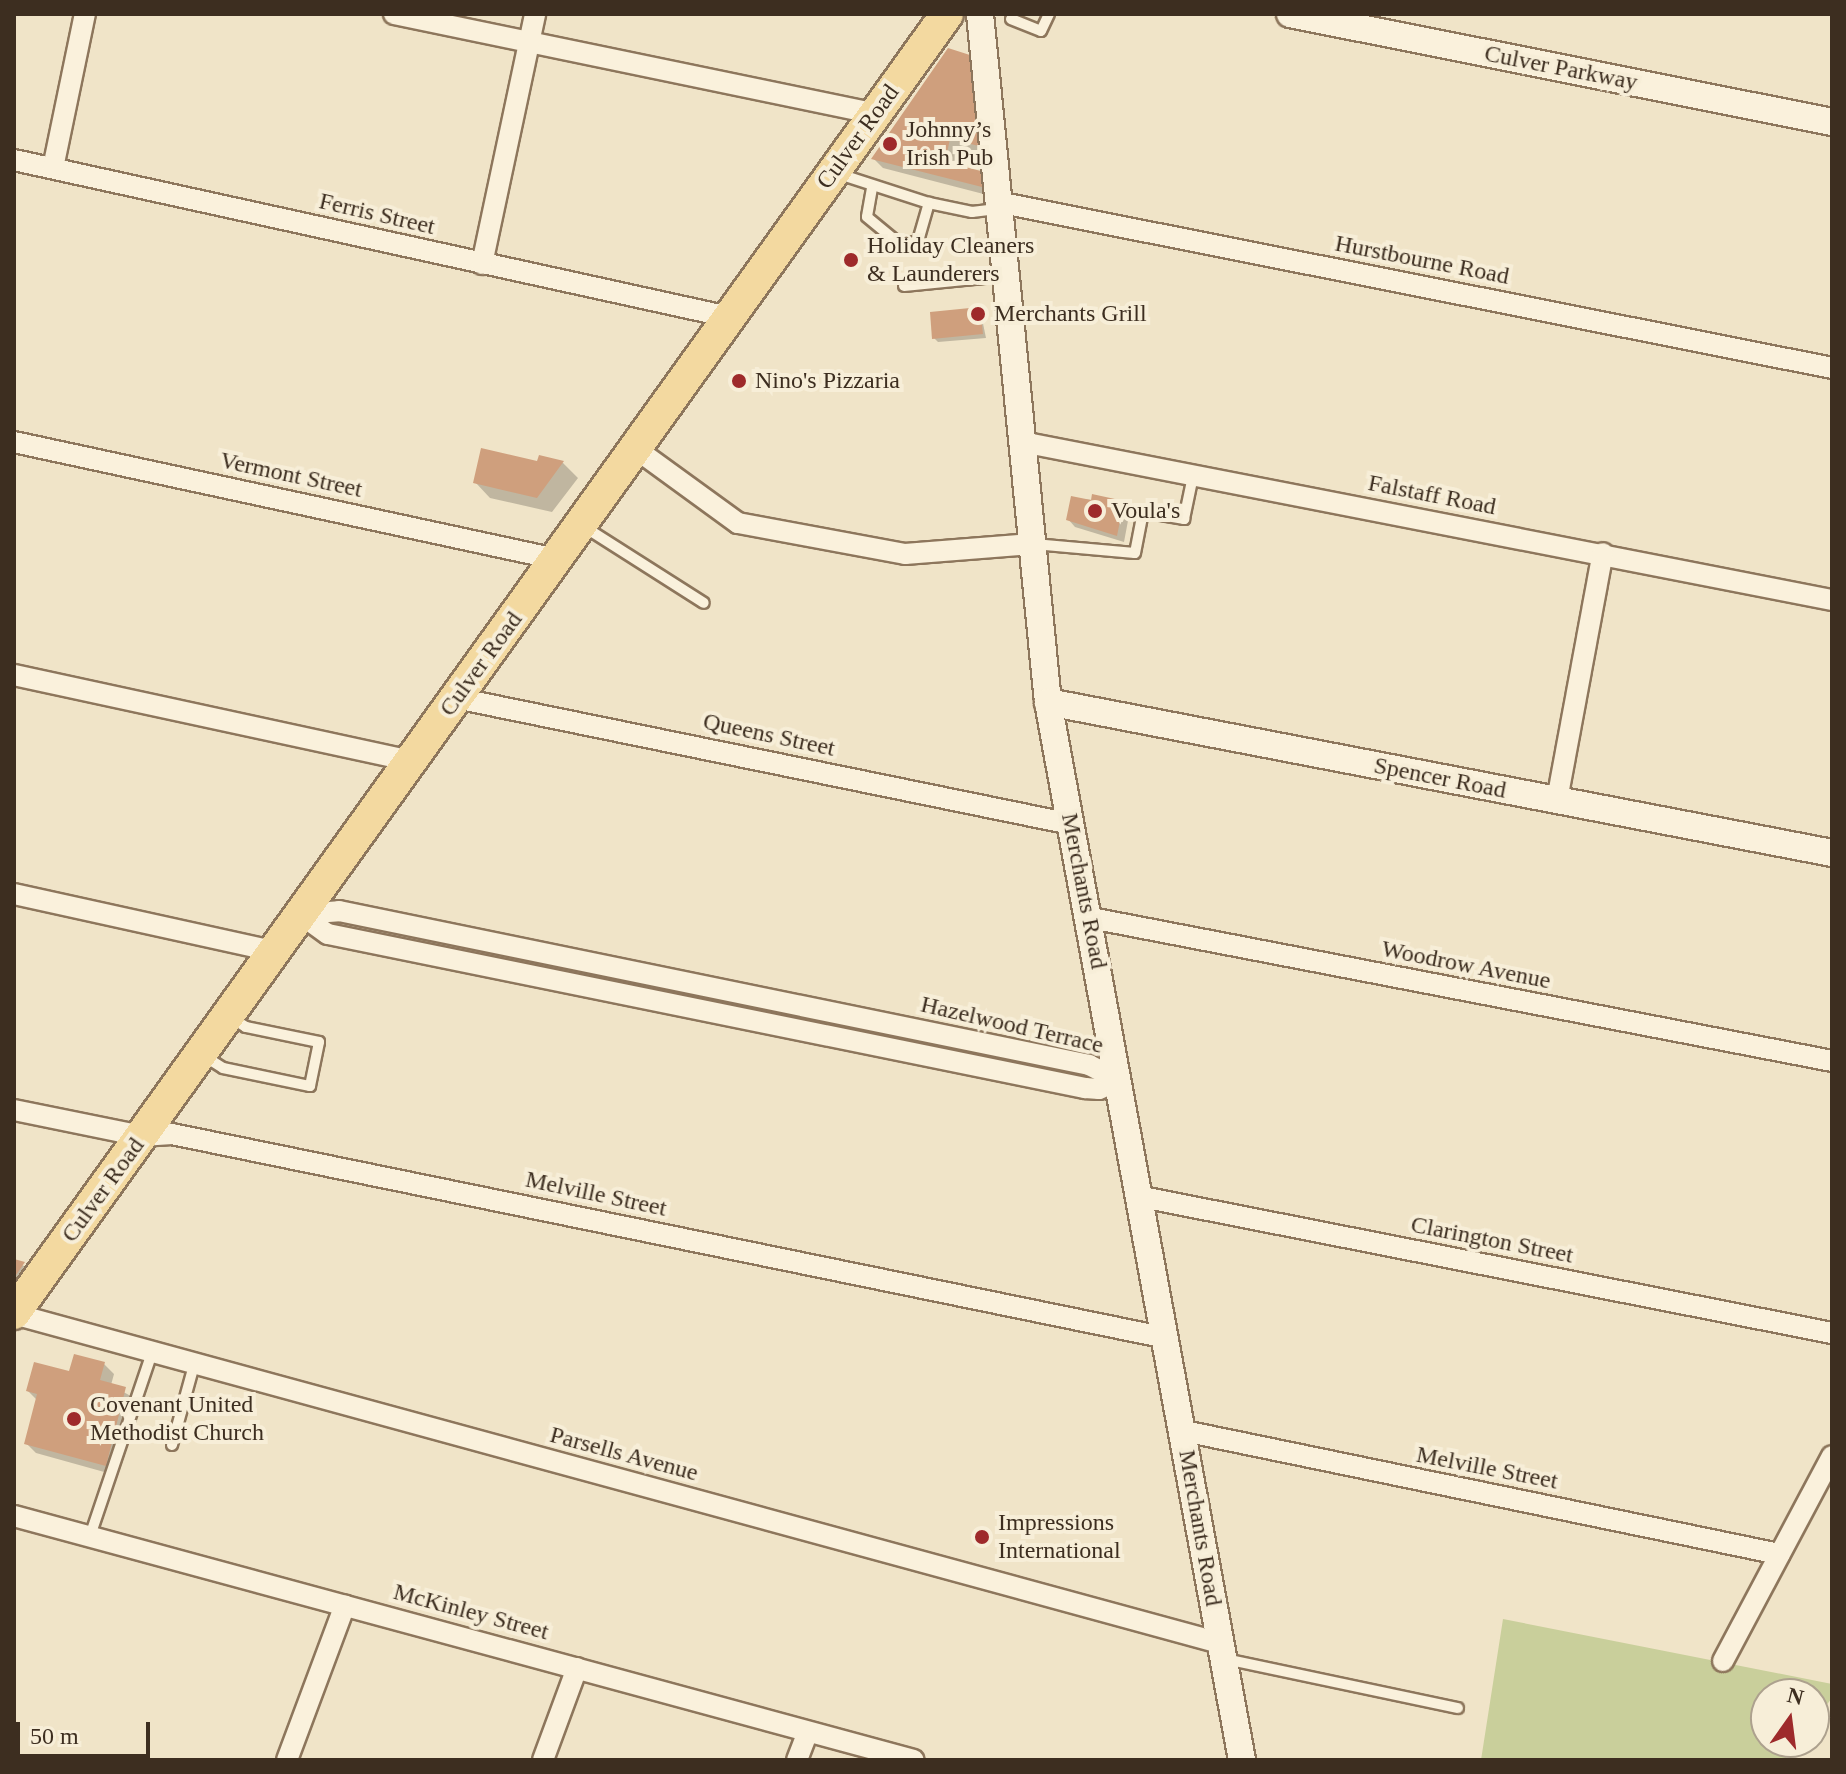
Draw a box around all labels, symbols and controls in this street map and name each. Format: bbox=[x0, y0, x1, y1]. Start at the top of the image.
street label: Culver Parkway bbox=[1482, 39, 1640, 97]
street label: Culver Road bbox=[811, 79, 905, 195]
place label: Johnny’s Irish Pub bbox=[906, 116, 993, 172]
marker: Johnny’s Irish Pub bbox=[881, 135, 899, 153]
street label: Ferris Street bbox=[316, 187, 438, 241]
street label: Hurstbourne Road bbox=[1333, 229, 1511, 291]
place label: Holiday Cleaners & Launderers bbox=[867, 232, 1034, 288]
marker: Holiday Cleaners & Launderers bbox=[842, 251, 860, 269]
place label: Merchants Grill bbox=[994, 300, 1147, 328]
marker: Merchants Grill bbox=[969, 305, 987, 323]
place label: Nino's Pizzaria bbox=[755, 367, 900, 395]
marker: Nino's Pizzaria bbox=[730, 372, 748, 390]
street label: Vermont Street bbox=[217, 446, 365, 504]
street label: Falstaff Road bbox=[1366, 469, 1498, 521]
place label: Voula's bbox=[1111, 497, 1180, 525]
marker: Voula's bbox=[1086, 502, 1104, 520]
street label: Culver Road bbox=[434, 606, 528, 722]
street label: Queens Street bbox=[700, 707, 838, 763]
street label: Spencer Road bbox=[1372, 751, 1508, 805]
street label: Merchants Road bbox=[1055, 811, 1113, 971]
street label: Woodrow Avenue bbox=[1378, 934, 1554, 996]
street label: Hazelwood Terrace bbox=[918, 990, 1106, 1060]
street label: Culver Road bbox=[56, 1132, 150, 1248]
street label: Melville Street bbox=[523, 1165, 669, 1223]
street label: Clarington Street bbox=[1408, 1210, 1576, 1270]
place label: Covenant United Methodist Church bbox=[90, 1391, 264, 1447]
marker: Covenant United Methodist Church bbox=[65, 1410, 83, 1428]
street label: Parsells Avenue bbox=[546, 1420, 702, 1488]
street label: Melville Street bbox=[1414, 1440, 1560, 1496]
street label: Merchants Road bbox=[1172, 1448, 1228, 1608]
place label: Impressions International bbox=[998, 1509, 1121, 1565]
marker: Impressions International bbox=[973, 1528, 991, 1546]
street label: McKinley Street bbox=[390, 1577, 552, 1647]
north arrow bbox=[1750, 1678, 1830, 1758]
text: N bbox=[1785, 1682, 1806, 1710]
scale bar bbox=[20, 1706, 154, 1756]
text: 50 m bbox=[30, 1723, 79, 1749]

